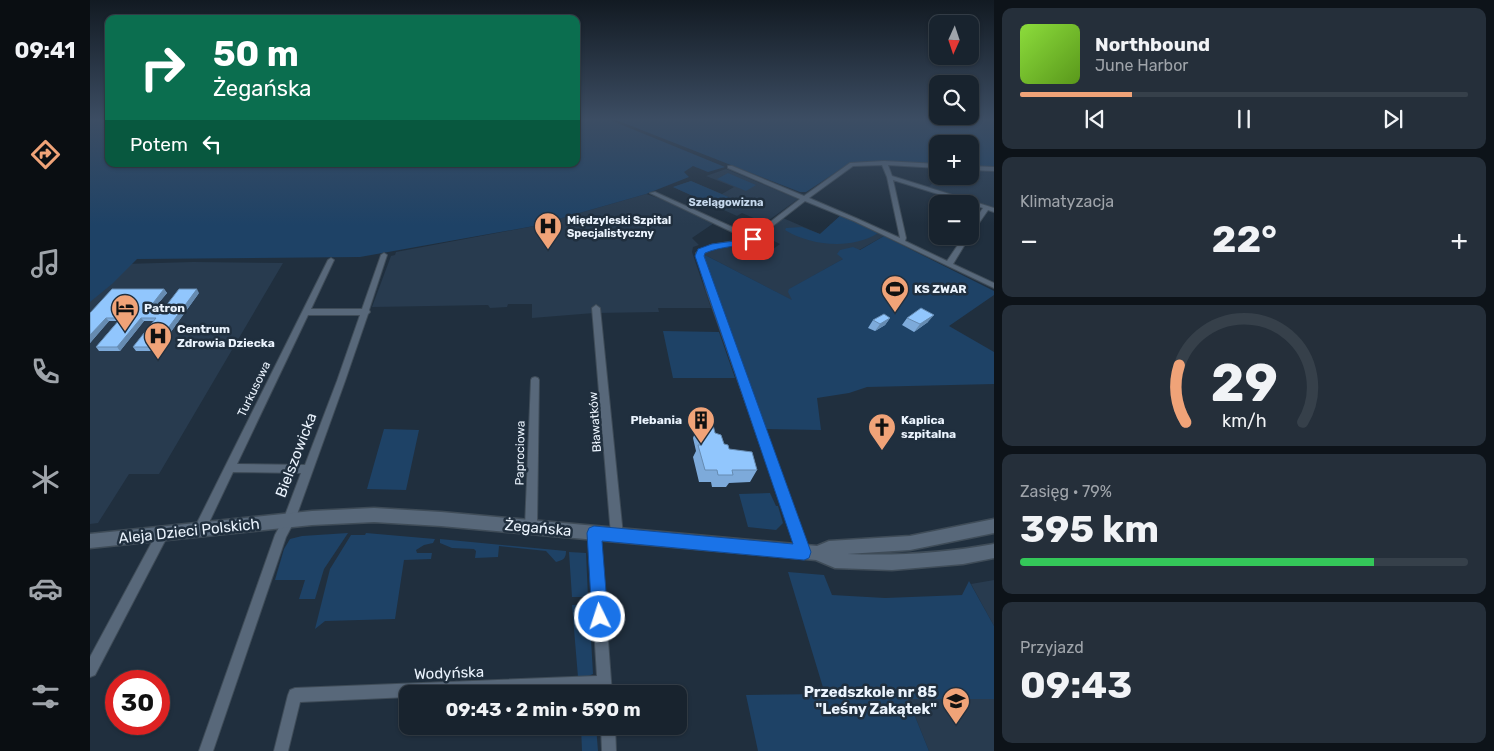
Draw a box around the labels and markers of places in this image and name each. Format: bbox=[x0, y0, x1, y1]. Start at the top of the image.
hospital icon: Międzyleski Szpital Specjalistyczny bbox=[533, 211, 563, 250]
place label: Międzyleski Szpital Specjalistyczny bbox=[567, 214, 671, 240]
pin bbox=[732, 218, 774, 260]
sports icon: KS ZWAR bbox=[880, 274, 910, 313]
place label: KS ZWAR bbox=[914, 282, 967, 296]
hotel icon: Patron bbox=[110, 293, 140, 332]
place label: Patron bbox=[144, 301, 185, 315]
hospital icon: Centrum Zdrowia Dziecka bbox=[143, 321, 173, 360]
place label: Centrum Zdrowia Dziecka bbox=[177, 322, 275, 350]
building icon: Plebania bbox=[686, 405, 716, 444]
church icon: Kaplica szpitalna bbox=[867, 412, 897, 451]
place label: Plebania bbox=[630, 413, 682, 427]
place label: Kaplica szpitalna bbox=[901, 413, 956, 441]
place label: Przedszkole nr 85 "Leśny Zakątek" bbox=[804, 683, 937, 718]
school or university icon: Przedszkole nr 85 "Leśny Zakątek" bbox=[941, 686, 971, 725]

